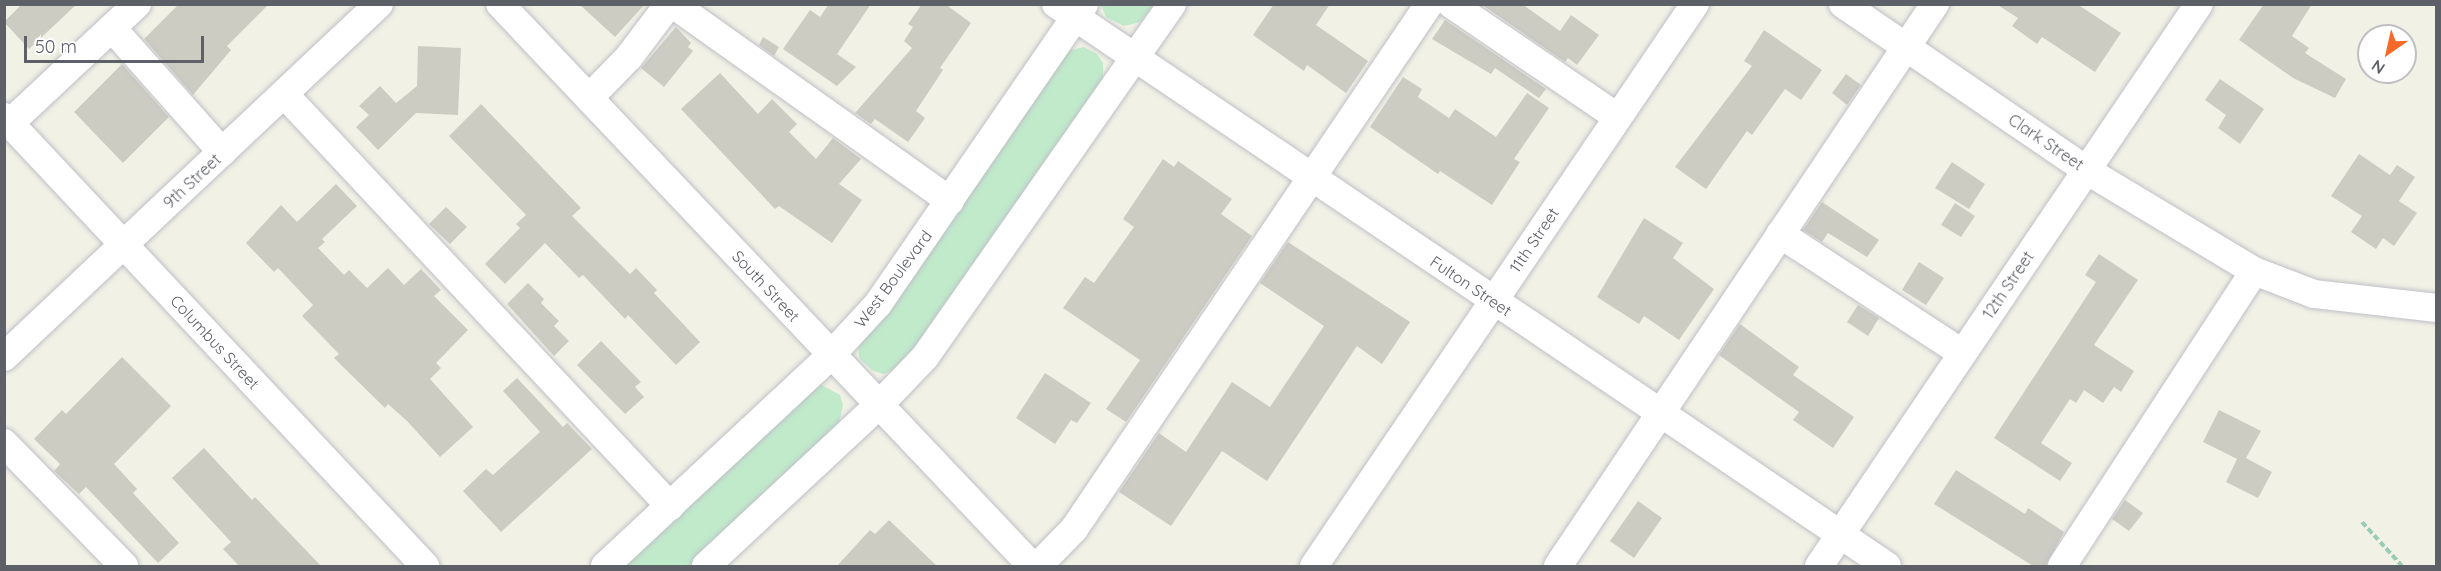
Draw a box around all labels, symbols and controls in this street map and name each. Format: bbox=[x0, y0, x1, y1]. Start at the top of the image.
scale bar bbox=[27, 24, 207, 62]
north arrow bbox=[2357, 24, 2417, 84]
text: 50 m bbox=[35, 35, 77, 58]
text: N bbox=[2368, 56, 2389, 79]
street label: Clark Street bbox=[2005, 110, 2087, 174]
street label: 9th Street bbox=[159, 150, 225, 212]
street label: 11th Street bbox=[1505, 204, 1563, 276]
street label: West Boulevard bbox=[850, 227, 936, 331]
street label: South Street bbox=[728, 246, 804, 326]
street label: 12th Street bbox=[1978, 248, 2038, 322]
street label: Fulton Street bbox=[1427, 252, 1515, 320]
street label: Columbus Street bbox=[166, 291, 264, 393]

